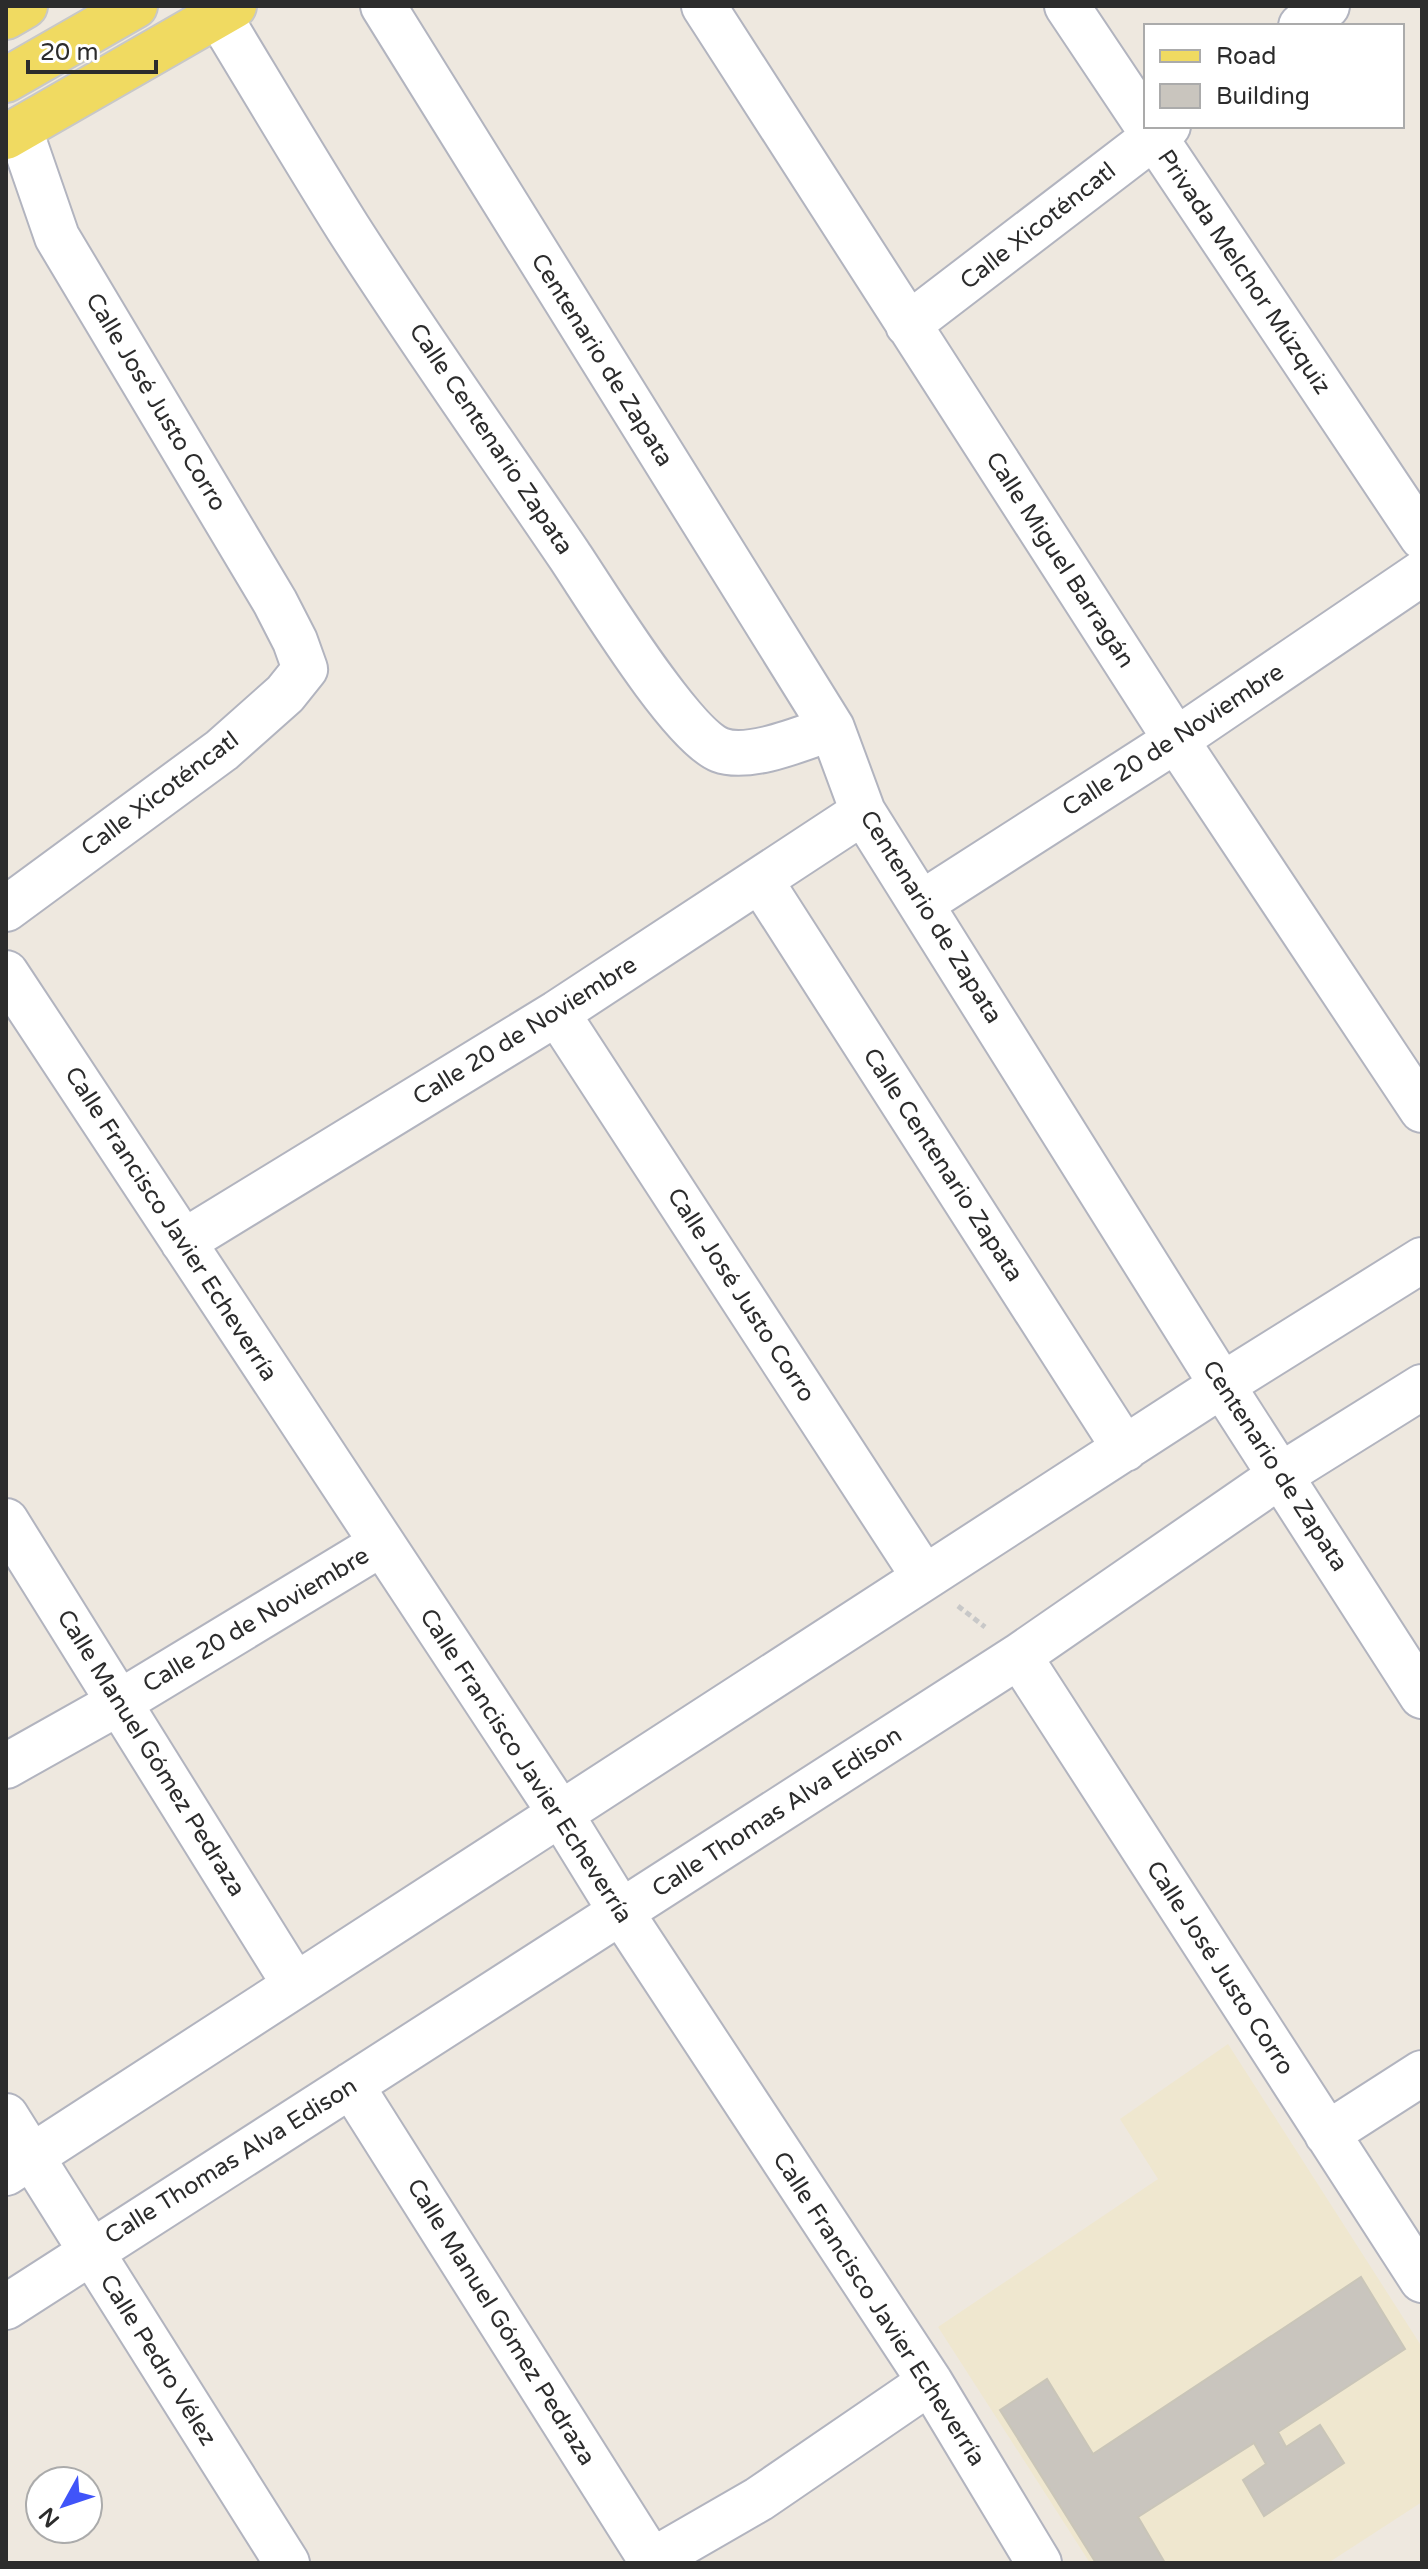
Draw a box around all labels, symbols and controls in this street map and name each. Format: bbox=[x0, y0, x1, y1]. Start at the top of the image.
scale bar bbox=[28, 24, 156, 74]
legend bbox=[1144, 24, 1404, 128]
text: 20 m bbox=[40, 38, 98, 67]
text: Road bbox=[1216, 42, 1276, 71]
text: Building bbox=[1216, 82, 1310, 111]
street label: Privada Melchor Múzquiz bbox=[1151, 144, 1337, 400]
street label: Calle Xicoténcatl bbox=[954, 156, 1122, 296]
street label: Centenario de Zapata bbox=[525, 248, 679, 472]
street label: Calle José Justo Corro bbox=[79, 288, 233, 516]
street label: Calle Centenario Zapata bbox=[403, 318, 579, 560]
street label: Calle Miguel Barragán bbox=[979, 447, 1141, 673]
street label: Calle 20 de Noviembre bbox=[1057, 657, 1289, 823]
street label: Calle Xicoténcatl bbox=[76, 725, 244, 863]
street label: Centenario de Zapata bbox=[854, 805, 1008, 1029]
street label: Calle 20 de Noviembre bbox=[408, 950, 642, 1112]
street label: Calle Centenario Zapata bbox=[857, 1043, 1029, 1287]
street label: Calle Francisco Javier Echeverría bbox=[58, 1061, 284, 1387]
street label: Calle José Justo Corro bbox=[661, 1182, 821, 1408]
street label: Centenario de Zapata bbox=[1196, 1355, 1354, 1577]
street label: Calle 20 de Noviembre bbox=[138, 1541, 374, 1699]
street label: Calle Francisco Javier Echeverría bbox=[413, 1603, 639, 1929]
street label: Calle Manuel Gómez Pedraza bbox=[51, 1604, 251, 1902]
street label: Calle Thomas Alva Edison bbox=[647, 1720, 907, 1904]
street label: Calle José Justo Corro bbox=[1140, 1855, 1300, 2081]
street label: Calle Thomas Alva Edison bbox=[100, 2071, 362, 2251]
street label: Calle Francisco Javier Echeverría bbox=[766, 2146, 992, 2472]
street label: Calle Manuel Gómez Pedraza bbox=[401, 2173, 601, 2471]
street label: Calle Pedro Vélez bbox=[94, 2269, 222, 2451]
north arrow bbox=[24, 2465, 104, 2545]
text: N bbox=[34, 2502, 65, 2532]

